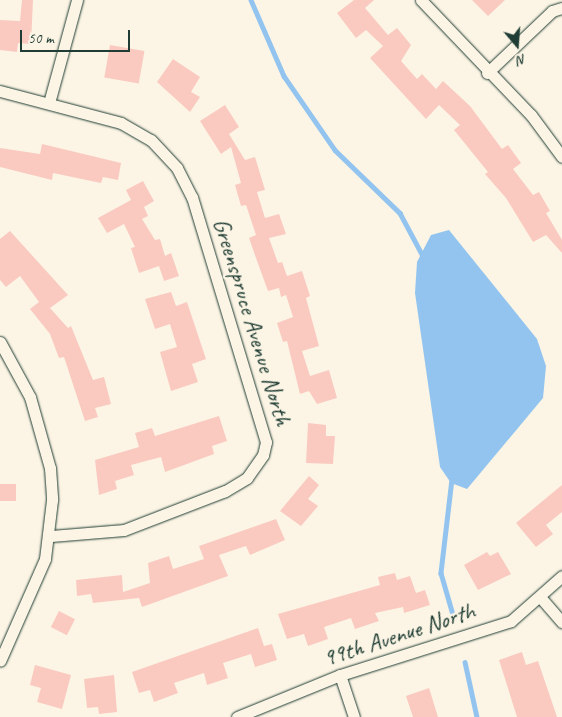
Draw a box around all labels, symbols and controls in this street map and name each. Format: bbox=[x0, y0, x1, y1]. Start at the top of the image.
scale bar bbox=[22, 20, 132, 52]
north arrow bbox=[492, 20, 542, 70]
text: 50 m bbox=[28, 29, 54, 48]
text: N bbox=[515, 50, 529, 69]
street label: Greenspruce Avenue North bbox=[207, 215, 297, 429]
street label: 99th Avenue North bbox=[320, 597, 478, 673]

